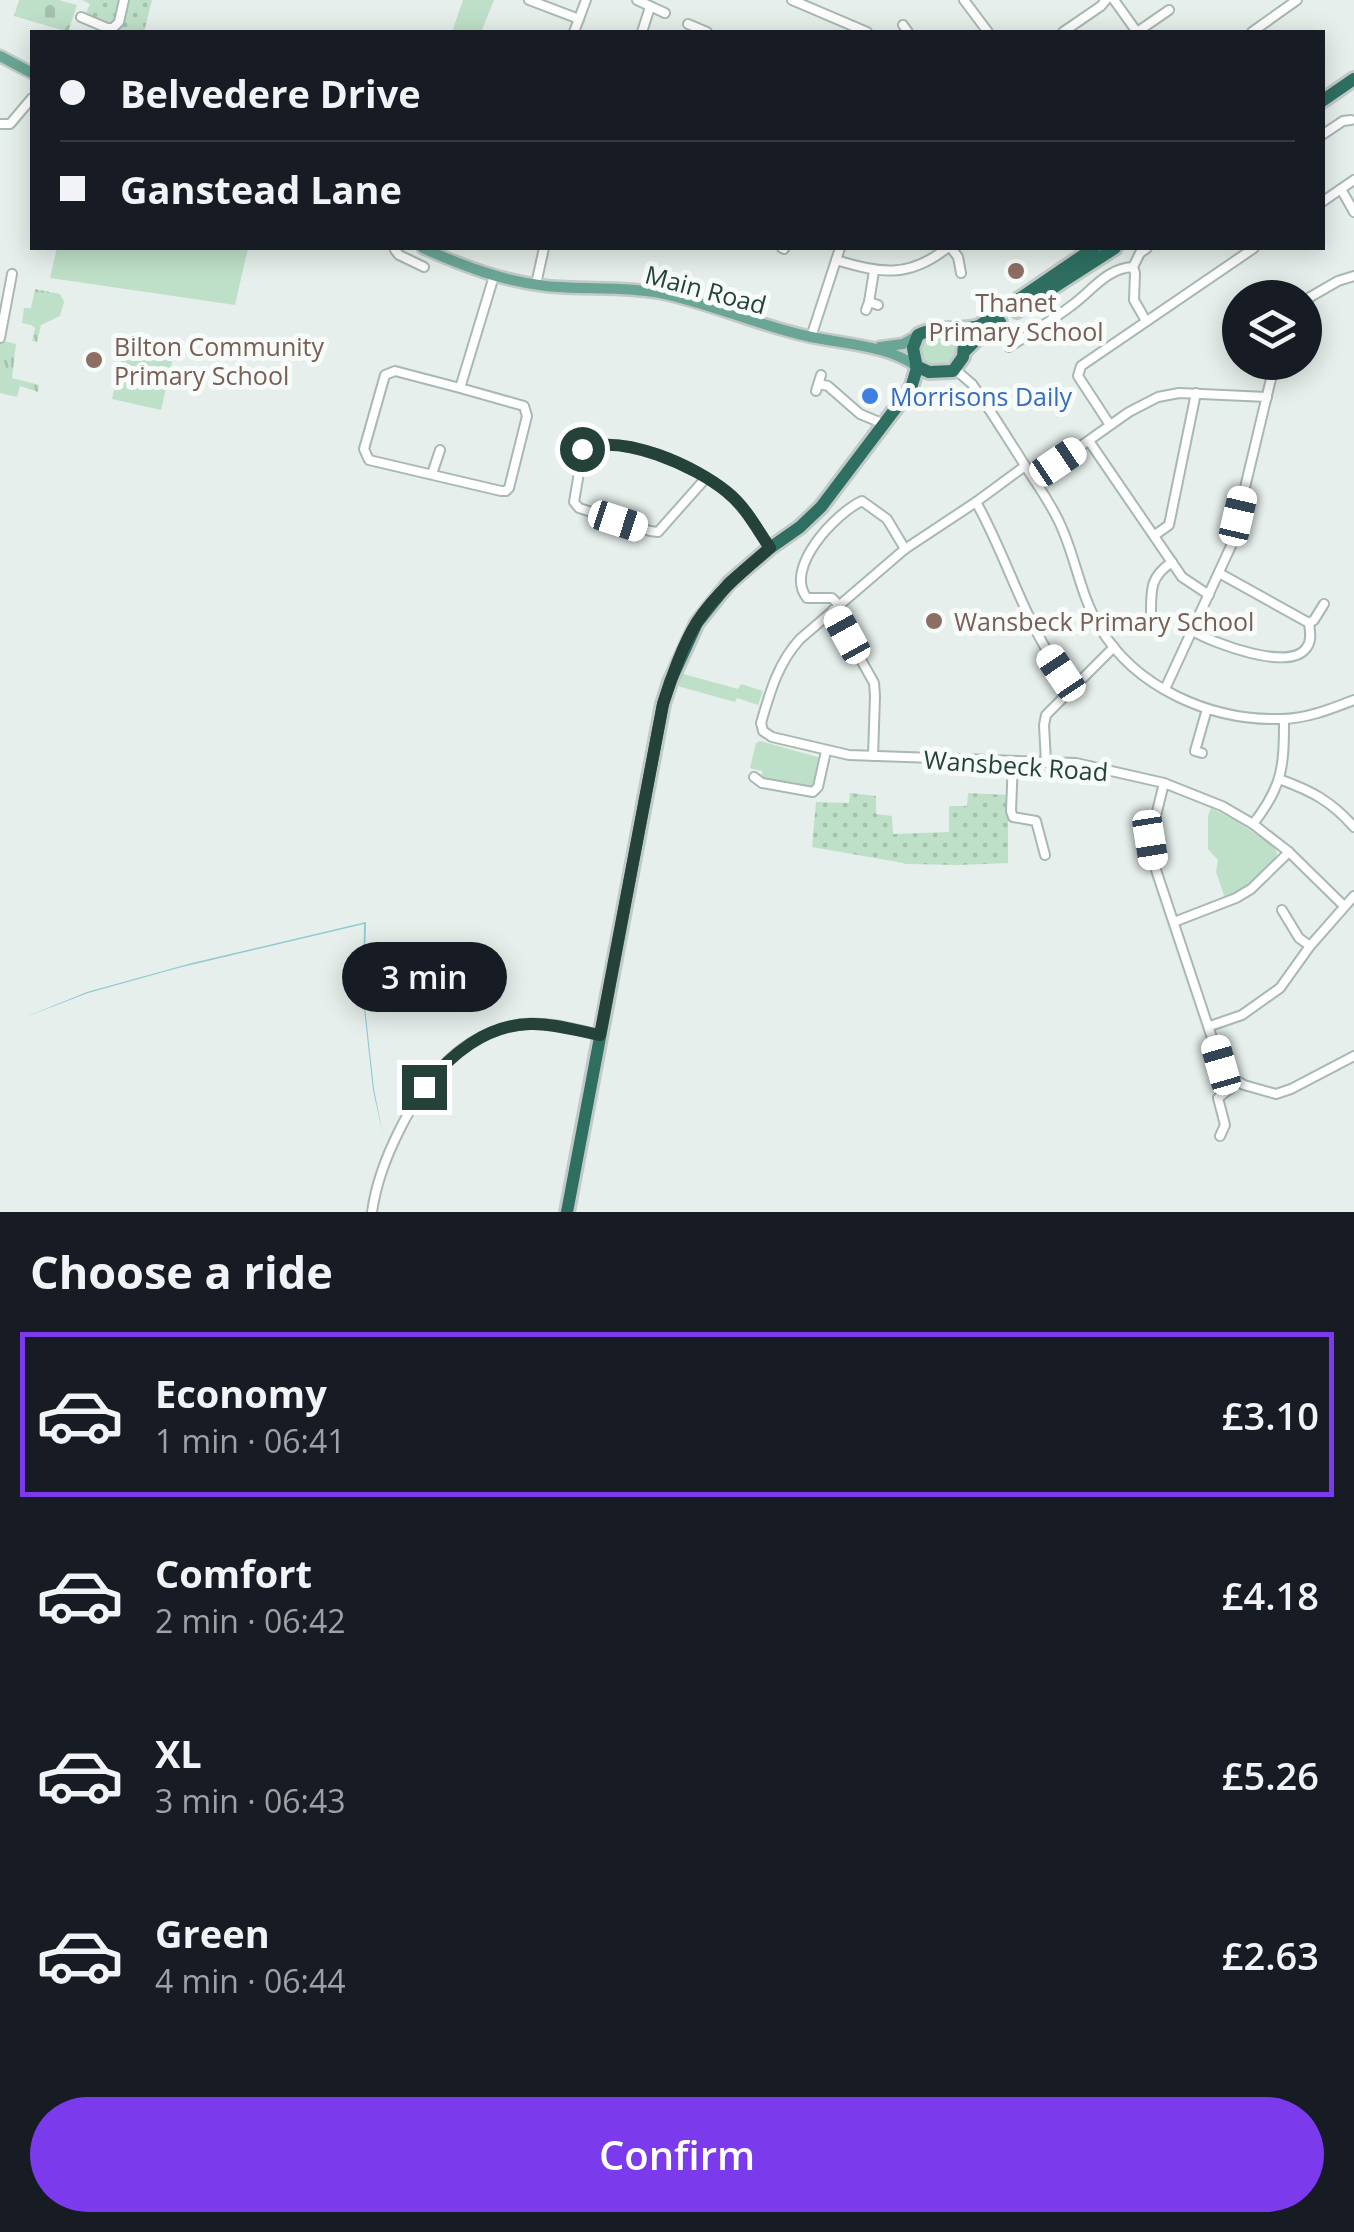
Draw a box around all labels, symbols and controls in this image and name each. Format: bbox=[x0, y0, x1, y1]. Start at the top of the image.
text: Belvedere Drive bbox=[120, 67, 421, 119]
text: Ganstead Lane bbox=[120, 163, 402, 215]
street label: Main Road bbox=[642, 257, 770, 321]
marker: Thanet Primary School bbox=[1005, 260, 1027, 282]
map controls bbox=[1222, 280, 1322, 380]
button: layers bbox=[1222, 280, 1322, 380]
place label: Thanet Primary School bbox=[928, 285, 1104, 348]
place label: Bilton Community Primary School bbox=[114, 329, 325, 392]
marker: Bilton Community Primary School bbox=[83, 349, 105, 371]
place label: Morrisons Daily bbox=[890, 379, 1073, 413]
marker: Morrisons Daily bbox=[859, 385, 881, 407]
route start bbox=[560, 427, 605, 472]
car bbox=[1025, 433, 1091, 491]
car bbox=[1217, 483, 1259, 549]
car bbox=[585, 497, 651, 545]
car bbox=[819, 601, 875, 669]
place label: Wansbeck Primary School bbox=[954, 604, 1254, 638]
marker: Wansbeck Primary School bbox=[923, 610, 945, 632]
car bbox=[1032, 640, 1090, 706]
street label: Wansbeck Road bbox=[923, 742, 1109, 788]
car bbox=[1130, 808, 1170, 872]
callout: 3 min bbox=[342, 942, 506, 1012]
text: 3 min bbox=[381, 955, 468, 998]
car bbox=[1198, 1032, 1244, 1098]
route end bbox=[402, 1065, 447, 1110]
text: Choose a ride bbox=[30, 1241, 333, 1302]
text: Economy bbox=[155, 1367, 327, 1419]
icon: car bbox=[35, 1370, 125, 1460]
text: £3.10 bbox=[1222, 1389, 1319, 1441]
text: 1 min · 06:41 bbox=[155, 1419, 346, 1462]
text: Comfort bbox=[155, 1547, 312, 1599]
icon: car bbox=[35, 1550, 125, 1640]
text: £4.18 bbox=[1222, 1569, 1319, 1621]
text: 2 min · 06:42 bbox=[155, 1599, 346, 1642]
text: XL bbox=[155, 1727, 202, 1779]
icon: car bbox=[35, 1730, 125, 1820]
text: £5.26 bbox=[1222, 1749, 1319, 1801]
text: 3 min · 06:43 bbox=[155, 1779, 346, 1822]
text: Green bbox=[155, 1907, 270, 1959]
icon: car bbox=[35, 1910, 125, 2000]
text: £2.63 bbox=[1222, 1929, 1319, 1981]
text: 4 min · 06:44 bbox=[155, 1959, 346, 2002]
button: Confirm bbox=[30, 2097, 1324, 2212]

